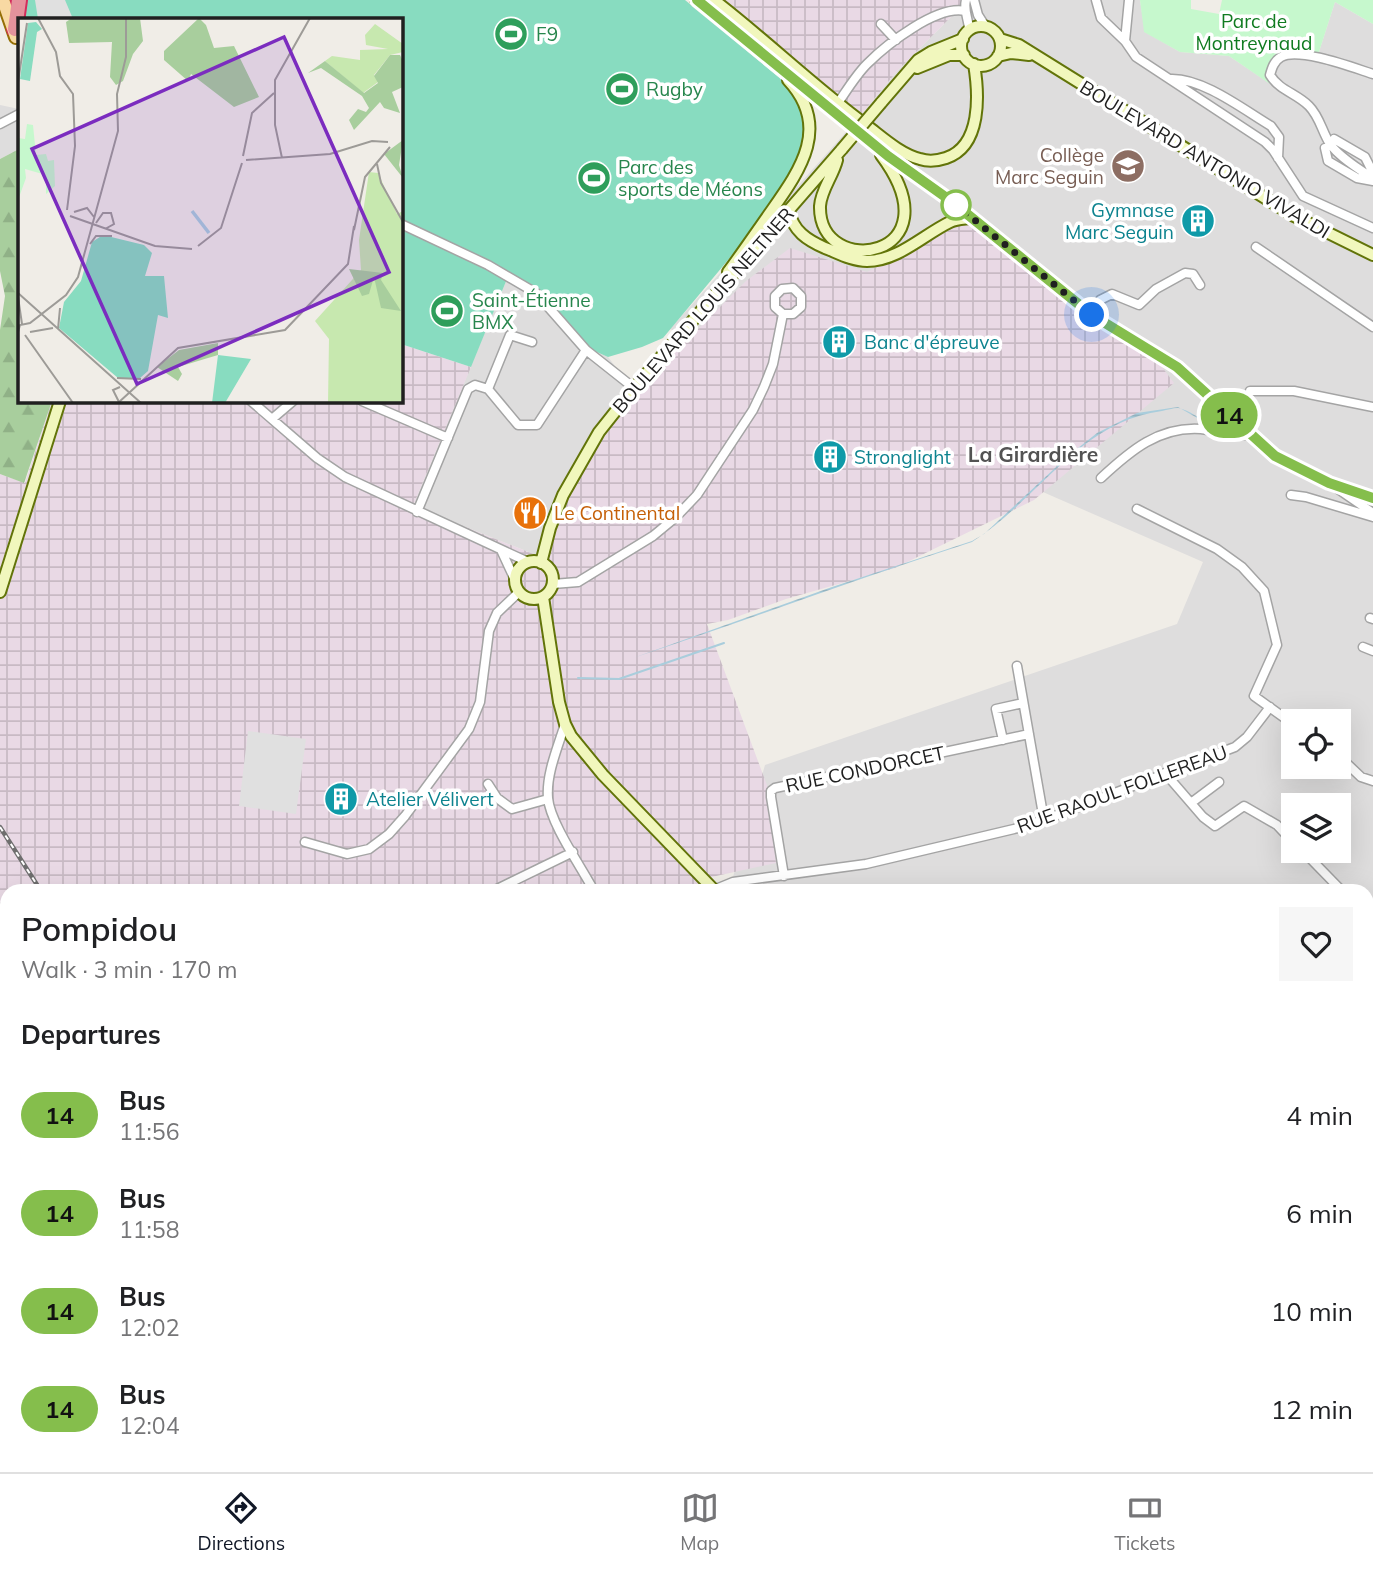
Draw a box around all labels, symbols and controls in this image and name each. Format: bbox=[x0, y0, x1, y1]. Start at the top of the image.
park label: Parc de Montreynaud bbox=[1196, 9, 1312, 55]
sports icon: F9 bbox=[492, 15, 530, 53]
inset map bbox=[18, 18, 402, 402]
place label: F9 bbox=[536, 22, 558, 46]
sports icon: Rugby bbox=[603, 70, 641, 108]
street label: BOULEVARD ANTONIO VIVALDI bbox=[1076, 75, 1334, 243]
place label: Rugby bbox=[646, 77, 703, 101]
place label: Collège Marc Seguin bbox=[995, 143, 1104, 189]
school or university icon: Collège Marc Seguin bbox=[1109, 147, 1147, 185]
place label: Parc des sports de Méons bbox=[618, 155, 763, 201]
sports icon: Parc des sports de Méons bbox=[575, 159, 613, 197]
unlabelled marker bbox=[941, 190, 971, 220]
place label: Gymnase Marc Seguin bbox=[1065, 198, 1174, 244]
street label: BOULEVARD LOUIS NELTNER bbox=[607, 202, 799, 418]
building icon: Gymnase Marc Seguin bbox=[1179, 202, 1217, 240]
place label: Saint-Étienne BMX bbox=[472, 288, 591, 334]
sports icon: Saint-Étienne BMX bbox=[428, 292, 466, 330]
your location bbox=[1074, 297, 1109, 332]
building icon: Banc d'épreuve bbox=[820, 323, 858, 361]
place label: Banc d'épreuve bbox=[864, 330, 1000, 354]
line badge: 14 bbox=[1198, 392, 1260, 438]
text: 14 bbox=[1215, 400, 1243, 430]
building icon: Stronglight bbox=[811, 438, 849, 476]
district label: La Girardière bbox=[968, 441, 1098, 467]
place label: Stronglight bbox=[854, 445, 951, 469]
restaurant icon: Le Continental bbox=[511, 494, 549, 532]
place label: Le Continental bbox=[554, 501, 680, 525]
map controls bbox=[1281, 709, 1351, 863]
button: locate bbox=[1281, 709, 1351, 779]
street label: RUE CONDORCET bbox=[783, 740, 947, 798]
street label: RUE RAOUL FOLLEREAU bbox=[1013, 740, 1231, 838]
building icon: Atelier Vélivert bbox=[322, 780, 360, 818]
place label: Atelier Vélivert bbox=[366, 787, 494, 811]
button: layers bbox=[1281, 793, 1351, 863]
button: heart bbox=[1279, 907, 1353, 981]
text: Pompidou bbox=[21, 908, 177, 949]
text: Walk · 3 min · 170 m bbox=[21, 955, 238, 984]
text: Departures bbox=[21, 1018, 161, 1051]
text: Bus bbox=[119, 1084, 165, 1117]
text: 4 min bbox=[1286, 1099, 1353, 1132]
text: 14 bbox=[45, 1100, 74, 1130]
text: 11:56 bbox=[119, 1117, 179, 1146]
text: Bus bbox=[119, 1182, 165, 1215]
text: 6 min bbox=[1286, 1197, 1353, 1230]
text: 14 bbox=[45, 1198, 74, 1228]
text: 11:58 bbox=[119, 1215, 179, 1244]
text: Bus bbox=[119, 1280, 165, 1313]
text: 10 min bbox=[1271, 1295, 1353, 1328]
text: 14 bbox=[45, 1296, 74, 1326]
text: 12:02 bbox=[119, 1313, 179, 1342]
text: Bus bbox=[119, 1378, 165, 1411]
text: 12 min bbox=[1271, 1393, 1353, 1426]
text: 14 bbox=[45, 1394, 74, 1424]
text: 12:04 bbox=[119, 1411, 179, 1440]
tab: Directions bbox=[197, 1489, 285, 1555]
tab: Map bbox=[680, 1489, 719, 1555]
tab: Tickets bbox=[1114, 1489, 1176, 1555]

